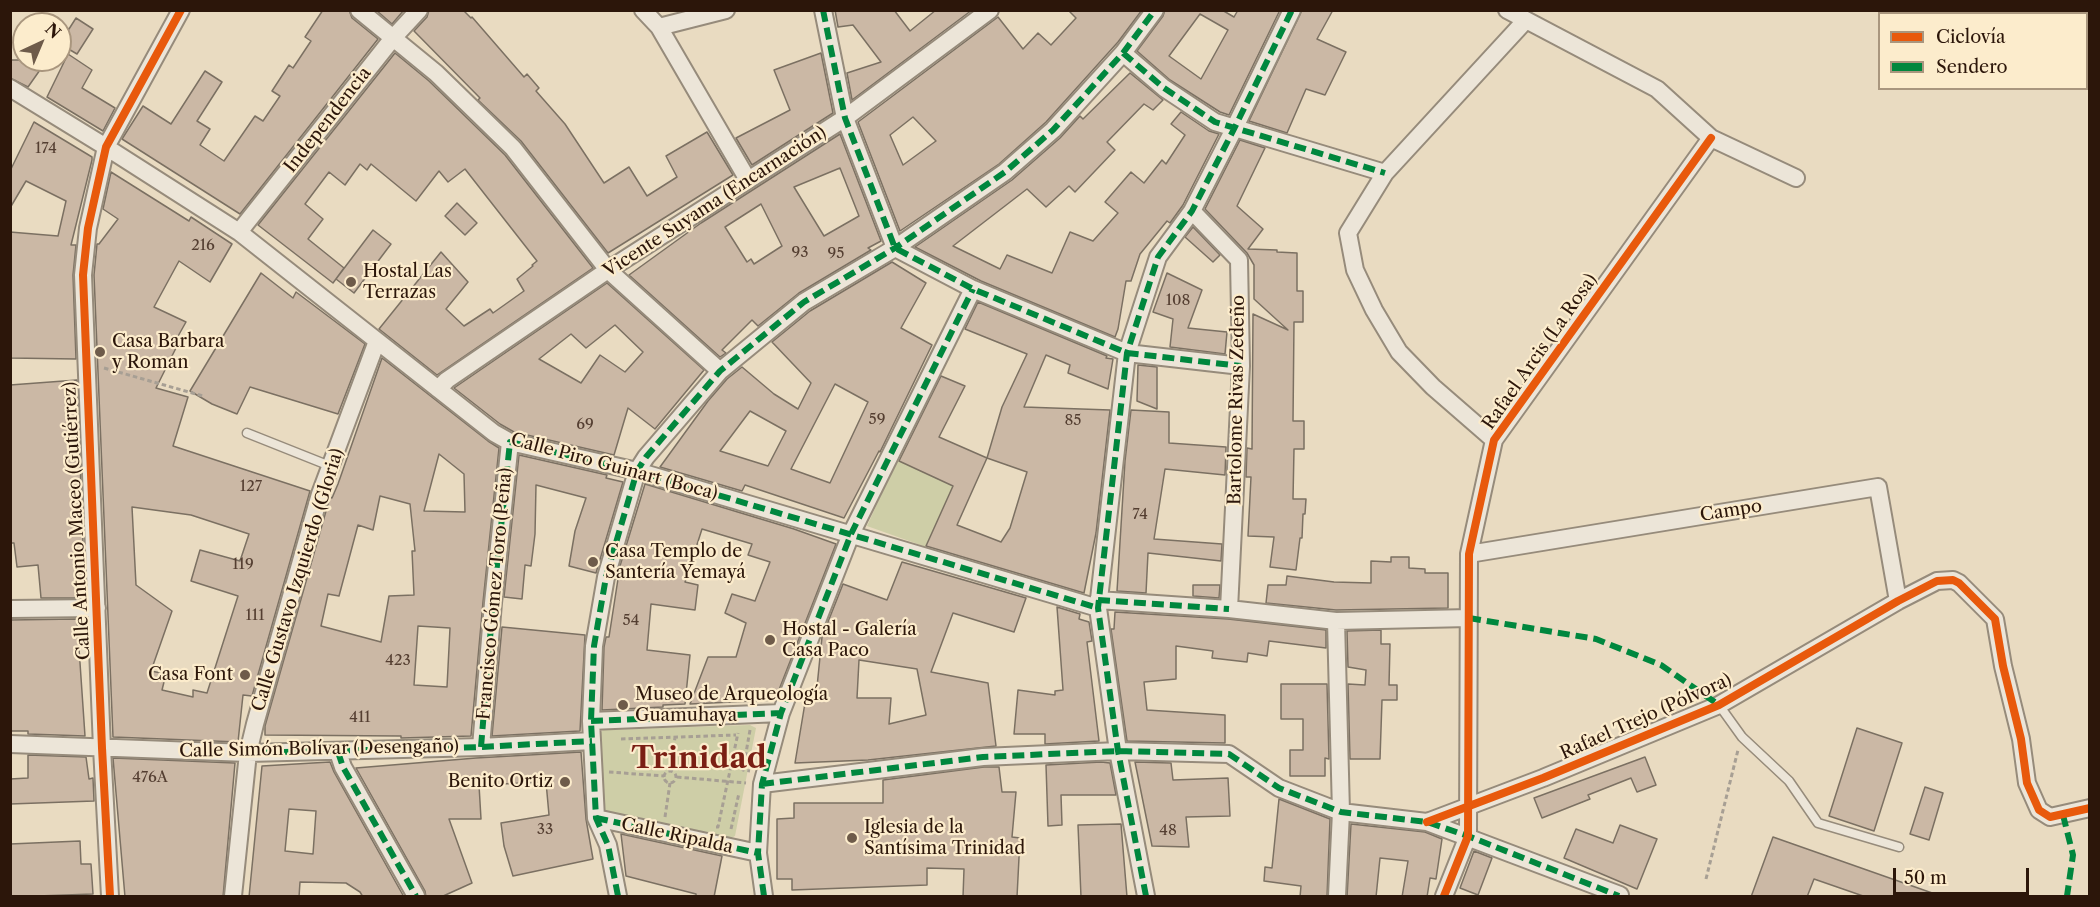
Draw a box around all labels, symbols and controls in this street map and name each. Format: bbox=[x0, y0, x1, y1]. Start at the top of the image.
north arrow bbox=[12, 12, 72, 72]
legend bbox=[1878, 12, 2088, 90]
text: N bbox=[41, 18, 65, 43]
text: Ciclovía bbox=[1936, 26, 2005, 48]
text: Sendero bbox=[1936, 56, 2008, 78]
street label: Independencia bbox=[280, 63, 376, 177]
street label: Vicente Suyama (Encarnación) bbox=[600, 122, 830, 282]
house number: 174 bbox=[35, 140, 57, 158]
house number: 216 bbox=[191, 237, 215, 255]
house number: 93 bbox=[791, 244, 809, 262]
house number: 95 bbox=[828, 245, 844, 263]
place label: Hostal Las Terrazas bbox=[363, 261, 452, 304]
street label: Rafael Arcis (La Rosa) bbox=[1478, 270, 1602, 434]
marker: Hostal Las Terrazas bbox=[344, 275, 358, 289]
house number: 108 bbox=[1166, 292, 1190, 310]
street label: Bartolome Rivas Zedeño bbox=[1224, 295, 1250, 505]
place label: Casa Barbara y Roman bbox=[112, 331, 224, 374]
marker: Casa Barbara y Roman bbox=[93, 345, 107, 359]
street label: Calle Antonio Maceo (Gutiérrez) bbox=[59, 381, 95, 661]
house number: 59 bbox=[869, 411, 885, 429]
house number: 85 bbox=[1064, 412, 1082, 430]
house number: 69 bbox=[576, 416, 594, 434]
street label: Calle Piro Guinart (Boca) bbox=[508, 429, 720, 505]
street label: Calle Gustavo Izquierdo (Gloria) bbox=[248, 446, 348, 714]
street label: Francisco Gómez Toro (Peña) bbox=[473, 467, 517, 721]
house number: 127 bbox=[240, 478, 262, 496]
street label: Campo bbox=[1699, 495, 1763, 527]
house number: 74 bbox=[1132, 506, 1148, 524]
place label: Casa Templo de Santería Yemayá bbox=[605, 541, 746, 584]
marker: Casa Templo de Santería Yemayá bbox=[586, 555, 600, 569]
house number: 119 bbox=[232, 556, 254, 574]
house number: 111 bbox=[246, 607, 264, 625]
house number: 54 bbox=[623, 612, 639, 630]
place label: Hostal - Galería Casa Paco bbox=[782, 619, 917, 662]
marker: Hostal - Galería Casa Paco bbox=[763, 633, 777, 647]
house number: 423 bbox=[385, 652, 411, 670]
place label: Casa Font bbox=[148, 664, 233, 686]
marker: Casa Font bbox=[238, 668, 252, 682]
street label: Rafael Trejo (Pólvora) bbox=[1557, 669, 1735, 765]
place label: Museo de Arqueología Guamuhaya bbox=[635, 684, 828, 726]
marker: Museo de Arqueología Guamuhaya bbox=[616, 698, 630, 712]
house number: 411 bbox=[349, 709, 371, 727]
street label: Calle Simón Bolívar (Desengaño) bbox=[179, 736, 459, 762]
district label: Trinidad bbox=[631, 741, 767, 777]
house number: 476A bbox=[132, 769, 168, 787]
place label: Benito Ortiz bbox=[448, 771, 553, 793]
marker: Benito Ortiz bbox=[558, 775, 572, 789]
street label: Calle Ripalda bbox=[619, 814, 735, 858]
place label: Iglesia de la Santísima Trinidad bbox=[864, 817, 1025, 860]
house number: 33 bbox=[537, 821, 553, 839]
house number: 48 bbox=[1159, 822, 1177, 840]
marker: Iglesia de la Santísima Trinidad bbox=[845, 831, 859, 845]
scale bar bbox=[1896, 856, 2032, 894]
text: 50 m bbox=[1904, 867, 1947, 889]

